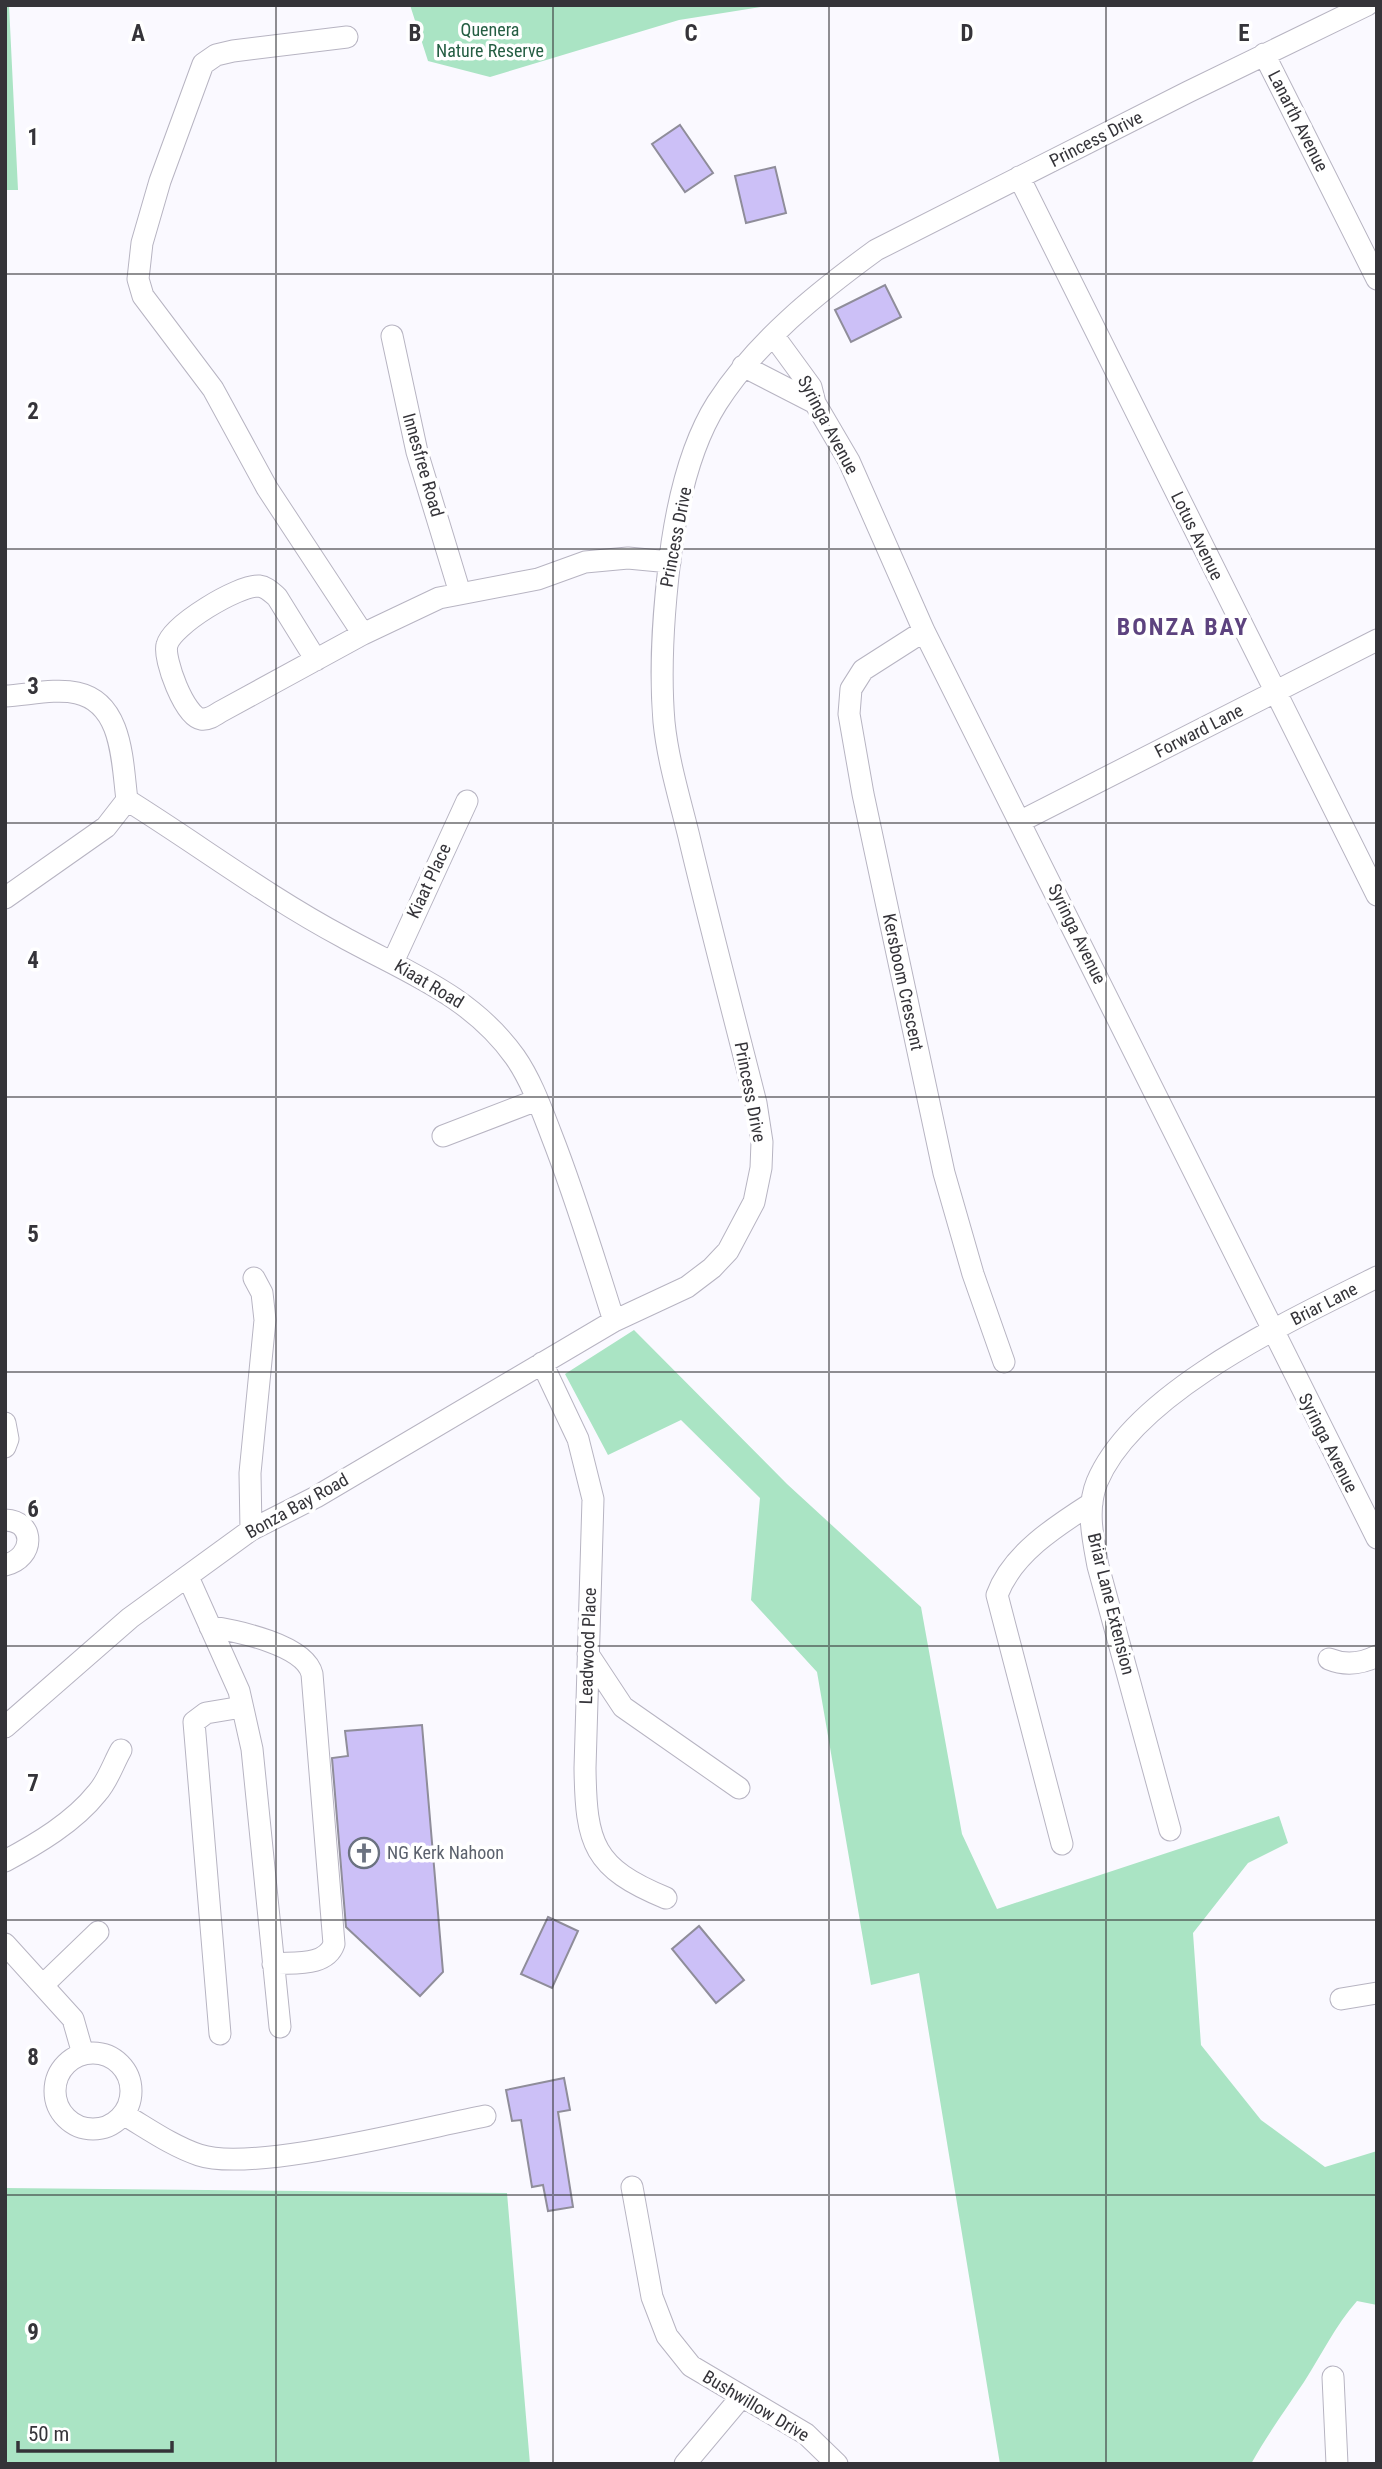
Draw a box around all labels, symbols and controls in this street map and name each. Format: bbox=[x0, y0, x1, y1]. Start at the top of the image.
park label: Quenera Nature Reserve bbox=[436, 19, 544, 61]
text: A bbox=[131, 20, 145, 47]
text: B bbox=[409, 20, 421, 47]
text: C bbox=[684, 20, 698, 47]
text: D bbox=[961, 20, 974, 47]
text: E bbox=[1238, 20, 1250, 47]
street label: Lanarth Avenue bbox=[1264, 67, 1333, 175]
street label: Princess Drive bbox=[1046, 106, 1146, 171]
text: 1 bbox=[27, 124, 39, 151]
street label: Syringa Avenue bbox=[794, 372, 863, 478]
text: 2 bbox=[27, 398, 39, 425]
street label: Innesfree Road bbox=[399, 411, 448, 519]
street label: Princess Drive bbox=[656, 485, 696, 589]
street label: Lotus Avenue bbox=[1167, 488, 1228, 583]
district label: BONZA BAY bbox=[1117, 613, 1249, 641]
text: 3 bbox=[27, 673, 39, 700]
street label: Forward Lane bbox=[1151, 699, 1246, 762]
street label: Kiaat Place bbox=[402, 840, 455, 922]
street label: Syringa Avenue bbox=[1044, 880, 1111, 987]
street label: Kersboom Crescent bbox=[879, 912, 928, 1052]
text: 4 bbox=[27, 947, 39, 974]
street label: Kiaat Road bbox=[391, 955, 468, 1012]
street label: Princess Drive bbox=[730, 1040, 770, 1144]
text: 5 bbox=[27, 1221, 39, 1248]
street label: Briar Lane bbox=[1287, 1278, 1361, 1329]
street label: Syringa Avenue bbox=[1294, 1390, 1362, 1496]
street label: Bonza Bay Road bbox=[242, 1469, 352, 1542]
text: 6 bbox=[27, 1496, 39, 1523]
street label: Briar Lane Extension bbox=[1084, 1531, 1139, 1677]
street label: Leadwood Place bbox=[575, 1587, 600, 1705]
text: 7 bbox=[27, 1770, 39, 1797]
church icon: NG Kerk Nahoon bbox=[347, 1836, 381, 1870]
place label: NG Kerk Nahoon bbox=[387, 1842, 504, 1863]
text: 8 bbox=[27, 2044, 39, 2071]
text: 9 bbox=[27, 2319, 39, 2346]
street label: Bushwillow Drive bbox=[699, 2366, 813, 2446]
scale bar bbox=[18, 2410, 172, 2454]
text: 50 m bbox=[28, 2422, 69, 2446]

